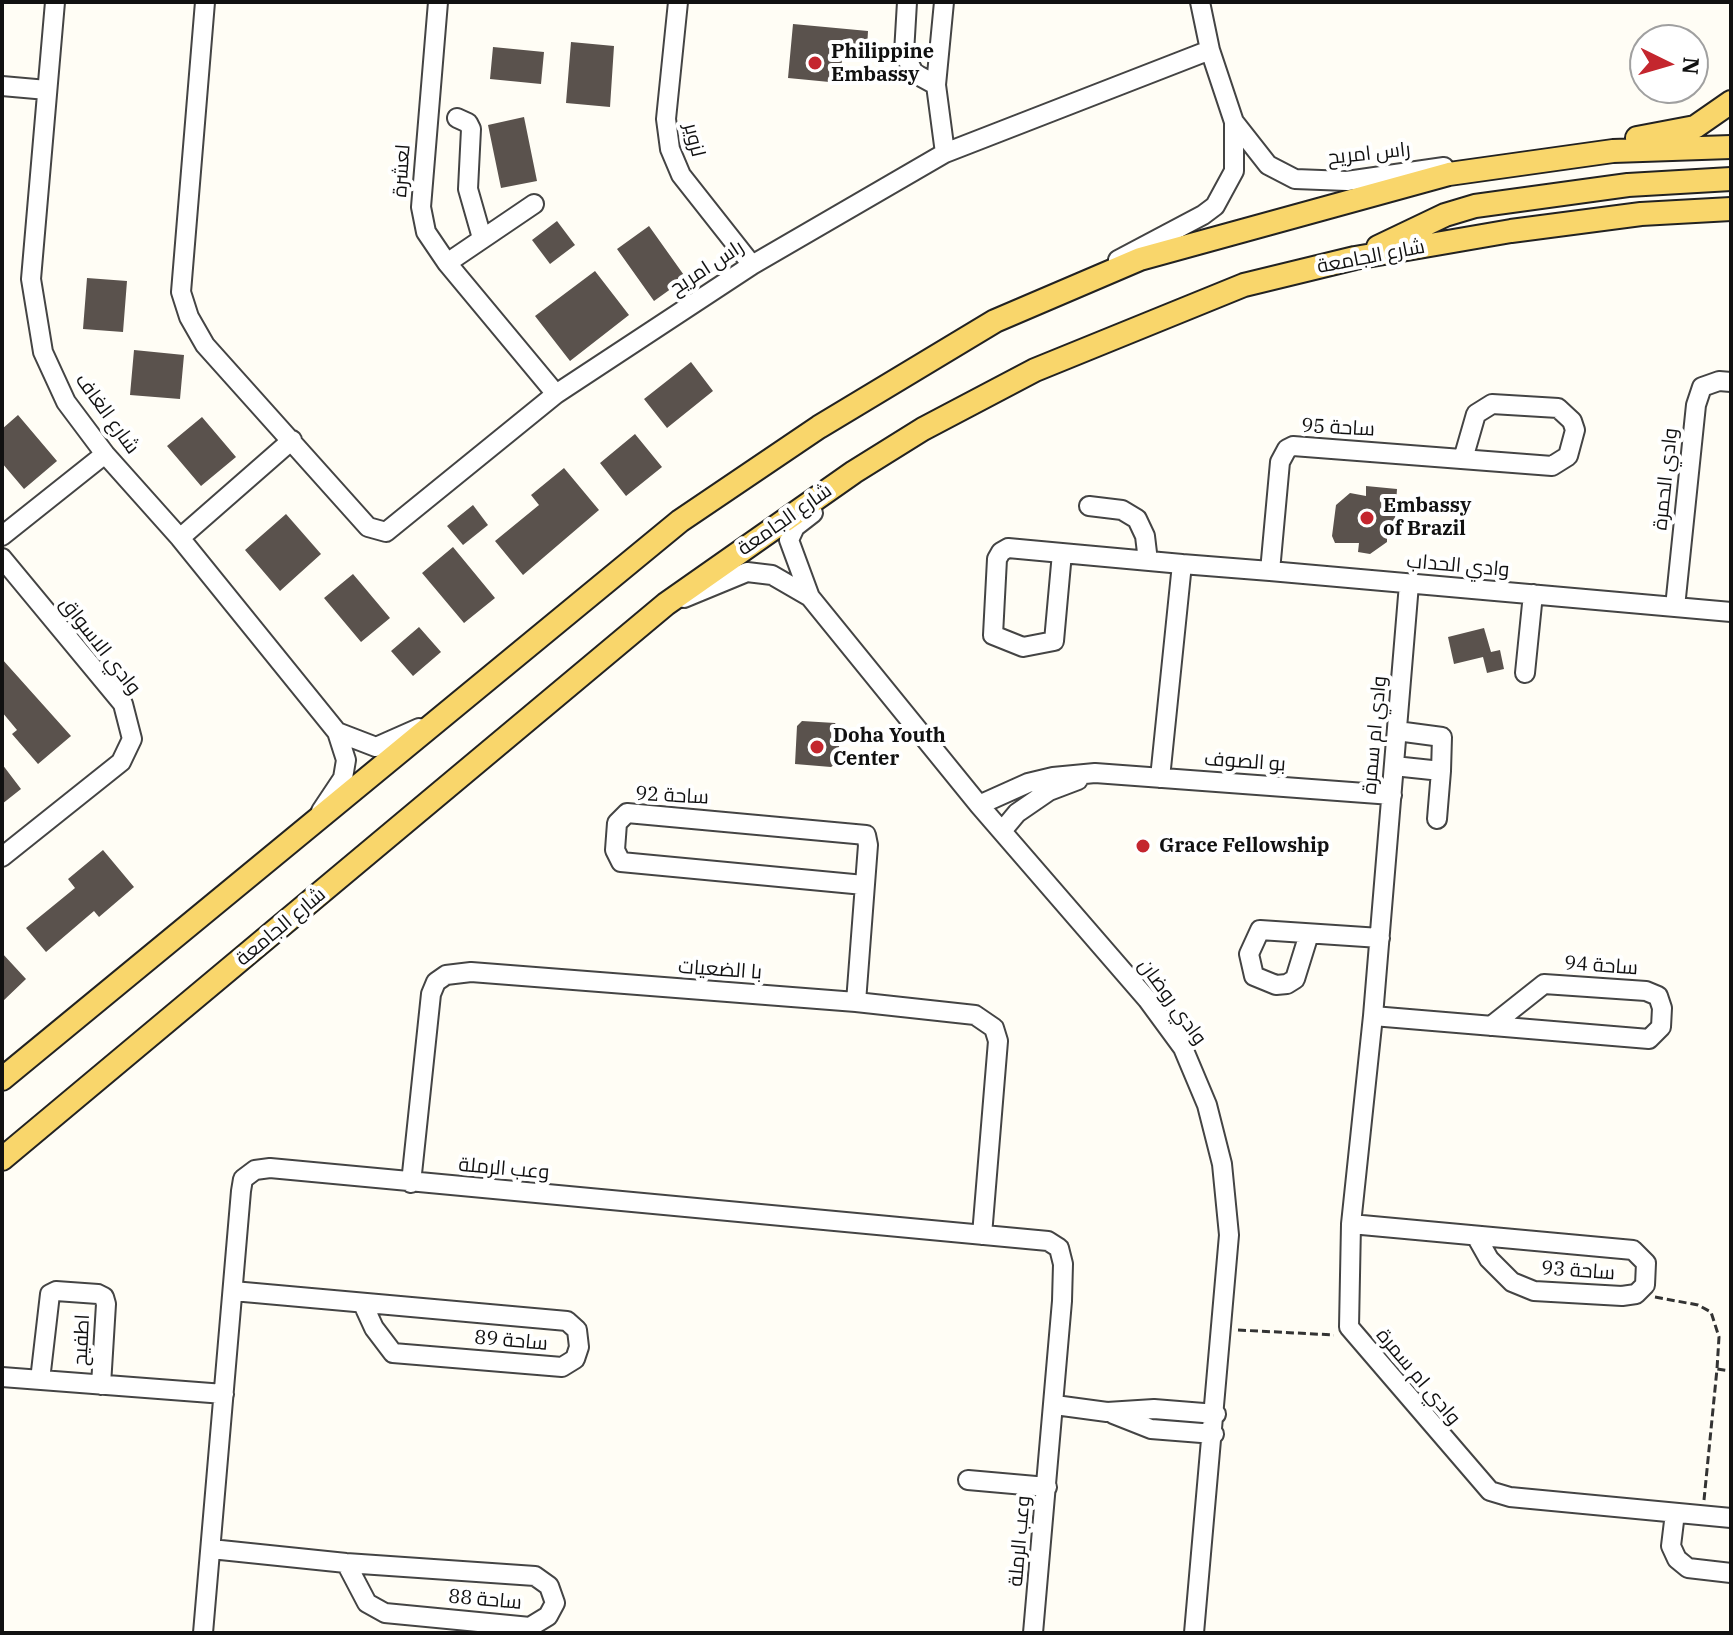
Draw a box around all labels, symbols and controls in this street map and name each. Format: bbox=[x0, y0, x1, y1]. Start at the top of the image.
north arrow bbox=[1629, 24, 1709, 104]
place label: Philippine Embassy bbox=[831, 40, 934, 87]
marker: Philippine Embassy bbox=[806, 54, 824, 72]
text: N bbox=[1676, 56, 1707, 76]
street label: لزوير bbox=[678, 121, 710, 159]
street label: راس امريح bbox=[1326, 138, 1412, 170]
street label: لعشرة bbox=[388, 144, 416, 198]
street label: راس امريح bbox=[666, 235, 748, 301]
street label: شارع الجامعة bbox=[1315, 235, 1427, 279]
street label: شارع الغاف bbox=[70, 369, 144, 459]
street label: ساحة 95 bbox=[1301, 414, 1375, 442]
street label: وادي الحمرة bbox=[1649, 427, 1683, 531]
street label: شارع الجامعة bbox=[733, 479, 837, 561]
place label: Embassy of Brazil bbox=[1383, 494, 1471, 541]
marker: Embassy of Brazil bbox=[1358, 509, 1376, 527]
street label: وادي الحداب bbox=[1405, 550, 1511, 582]
street label: وادي الاسواق bbox=[54, 592, 146, 700]
street label: وادي ام سمرة bbox=[1358, 675, 1392, 795]
place label: Doha Youth Center bbox=[833, 724, 946, 771]
marker: Doha Youth Center bbox=[808, 738, 826, 756]
street label: بو الصوف bbox=[1203, 747, 1287, 777]
street label: ساحة 92 bbox=[635, 782, 709, 810]
place label: Grace Fellowship bbox=[1159, 834, 1329, 858]
marker: Grace Fellowship bbox=[1134, 837, 1152, 855]
street label: شارع الجامعة bbox=[231, 883, 331, 971]
street label: ساحة 94 bbox=[1563, 951, 1639, 981]
street label: وادي روضان bbox=[1133, 954, 1211, 1050]
street label: با الضعيات bbox=[677, 955, 763, 985]
street label: وعب الرملة bbox=[458, 1153, 550, 1185]
street label: ساحة 93 bbox=[1540, 1256, 1616, 1286]
street label: اطفيح bbox=[69, 1314, 95, 1366]
street label: وادي ام سمرة bbox=[1371, 1324, 1465, 1430]
street label: ساحة 89 bbox=[473, 1326, 549, 1356]
street label: وعب الرملة bbox=[1004, 1495, 1036, 1587]
street label: ساحة 88 bbox=[447, 1585, 523, 1615]

